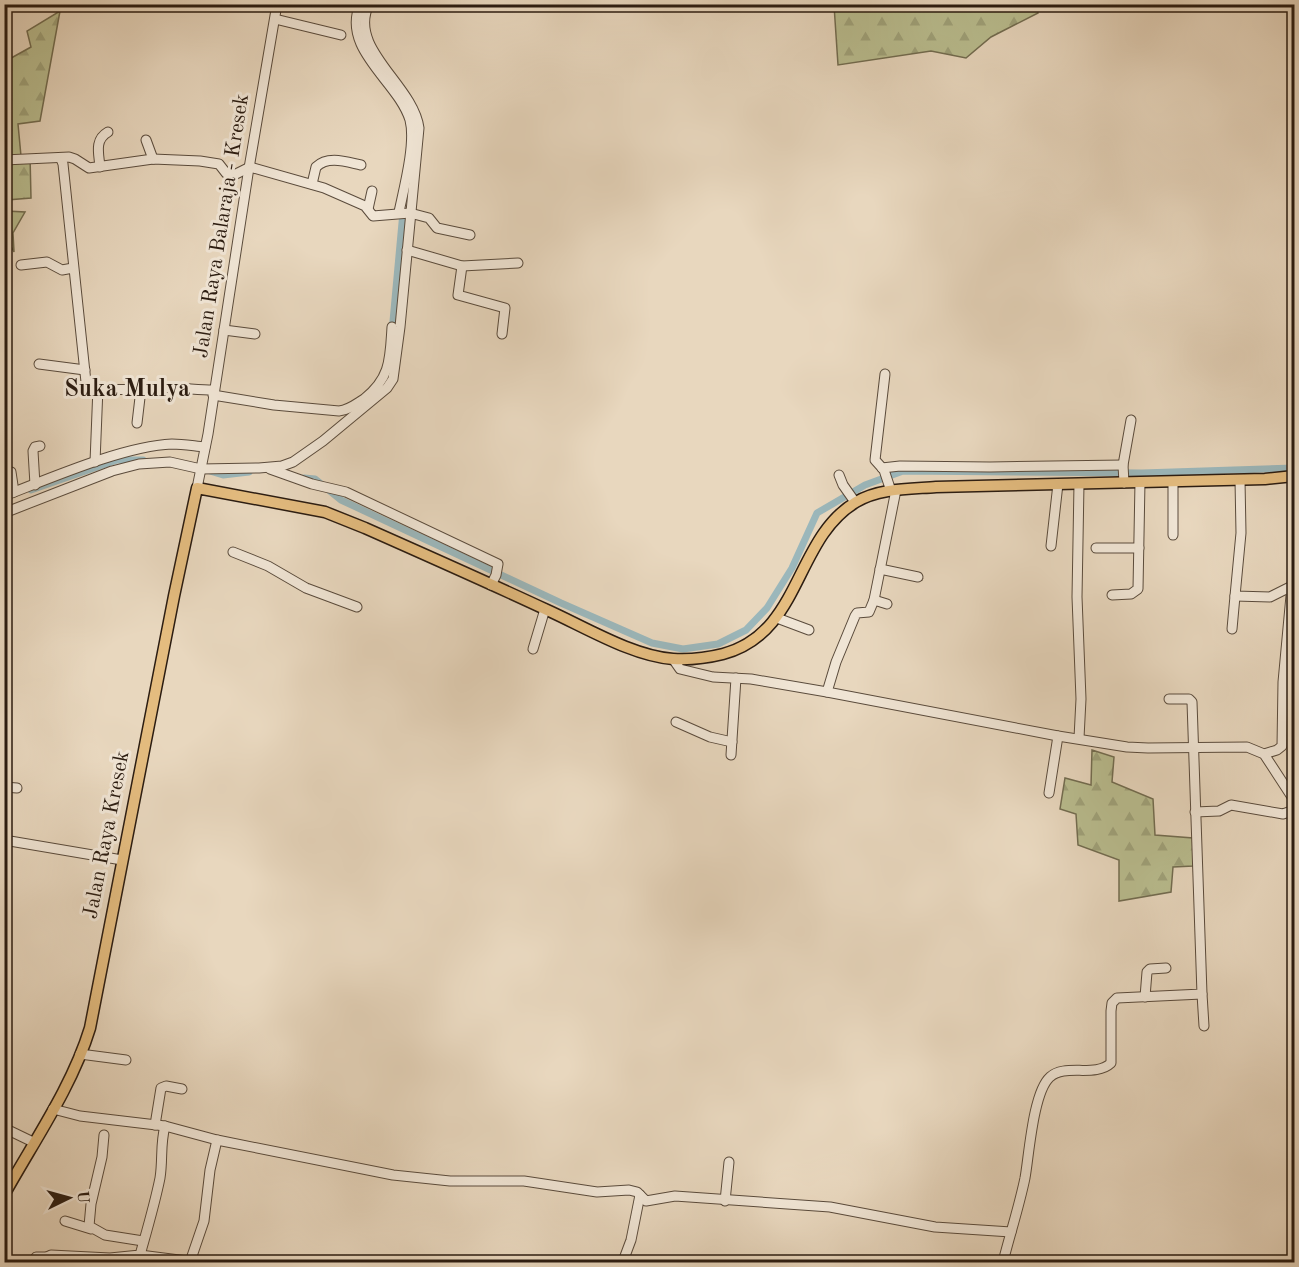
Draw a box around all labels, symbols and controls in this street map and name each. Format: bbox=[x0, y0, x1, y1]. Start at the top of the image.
street label: Jalan Raya Balaraja - Kresek bbox=[191, 92, 253, 360]
district label: Suka Mulya bbox=[64, 378, 190, 402]
street label: Jalan Raya Kresek bbox=[80, 749, 134, 921]
north arrow bbox=[39, 1168, 99, 1228]
text: U bbox=[73, 1190, 90, 1204]

